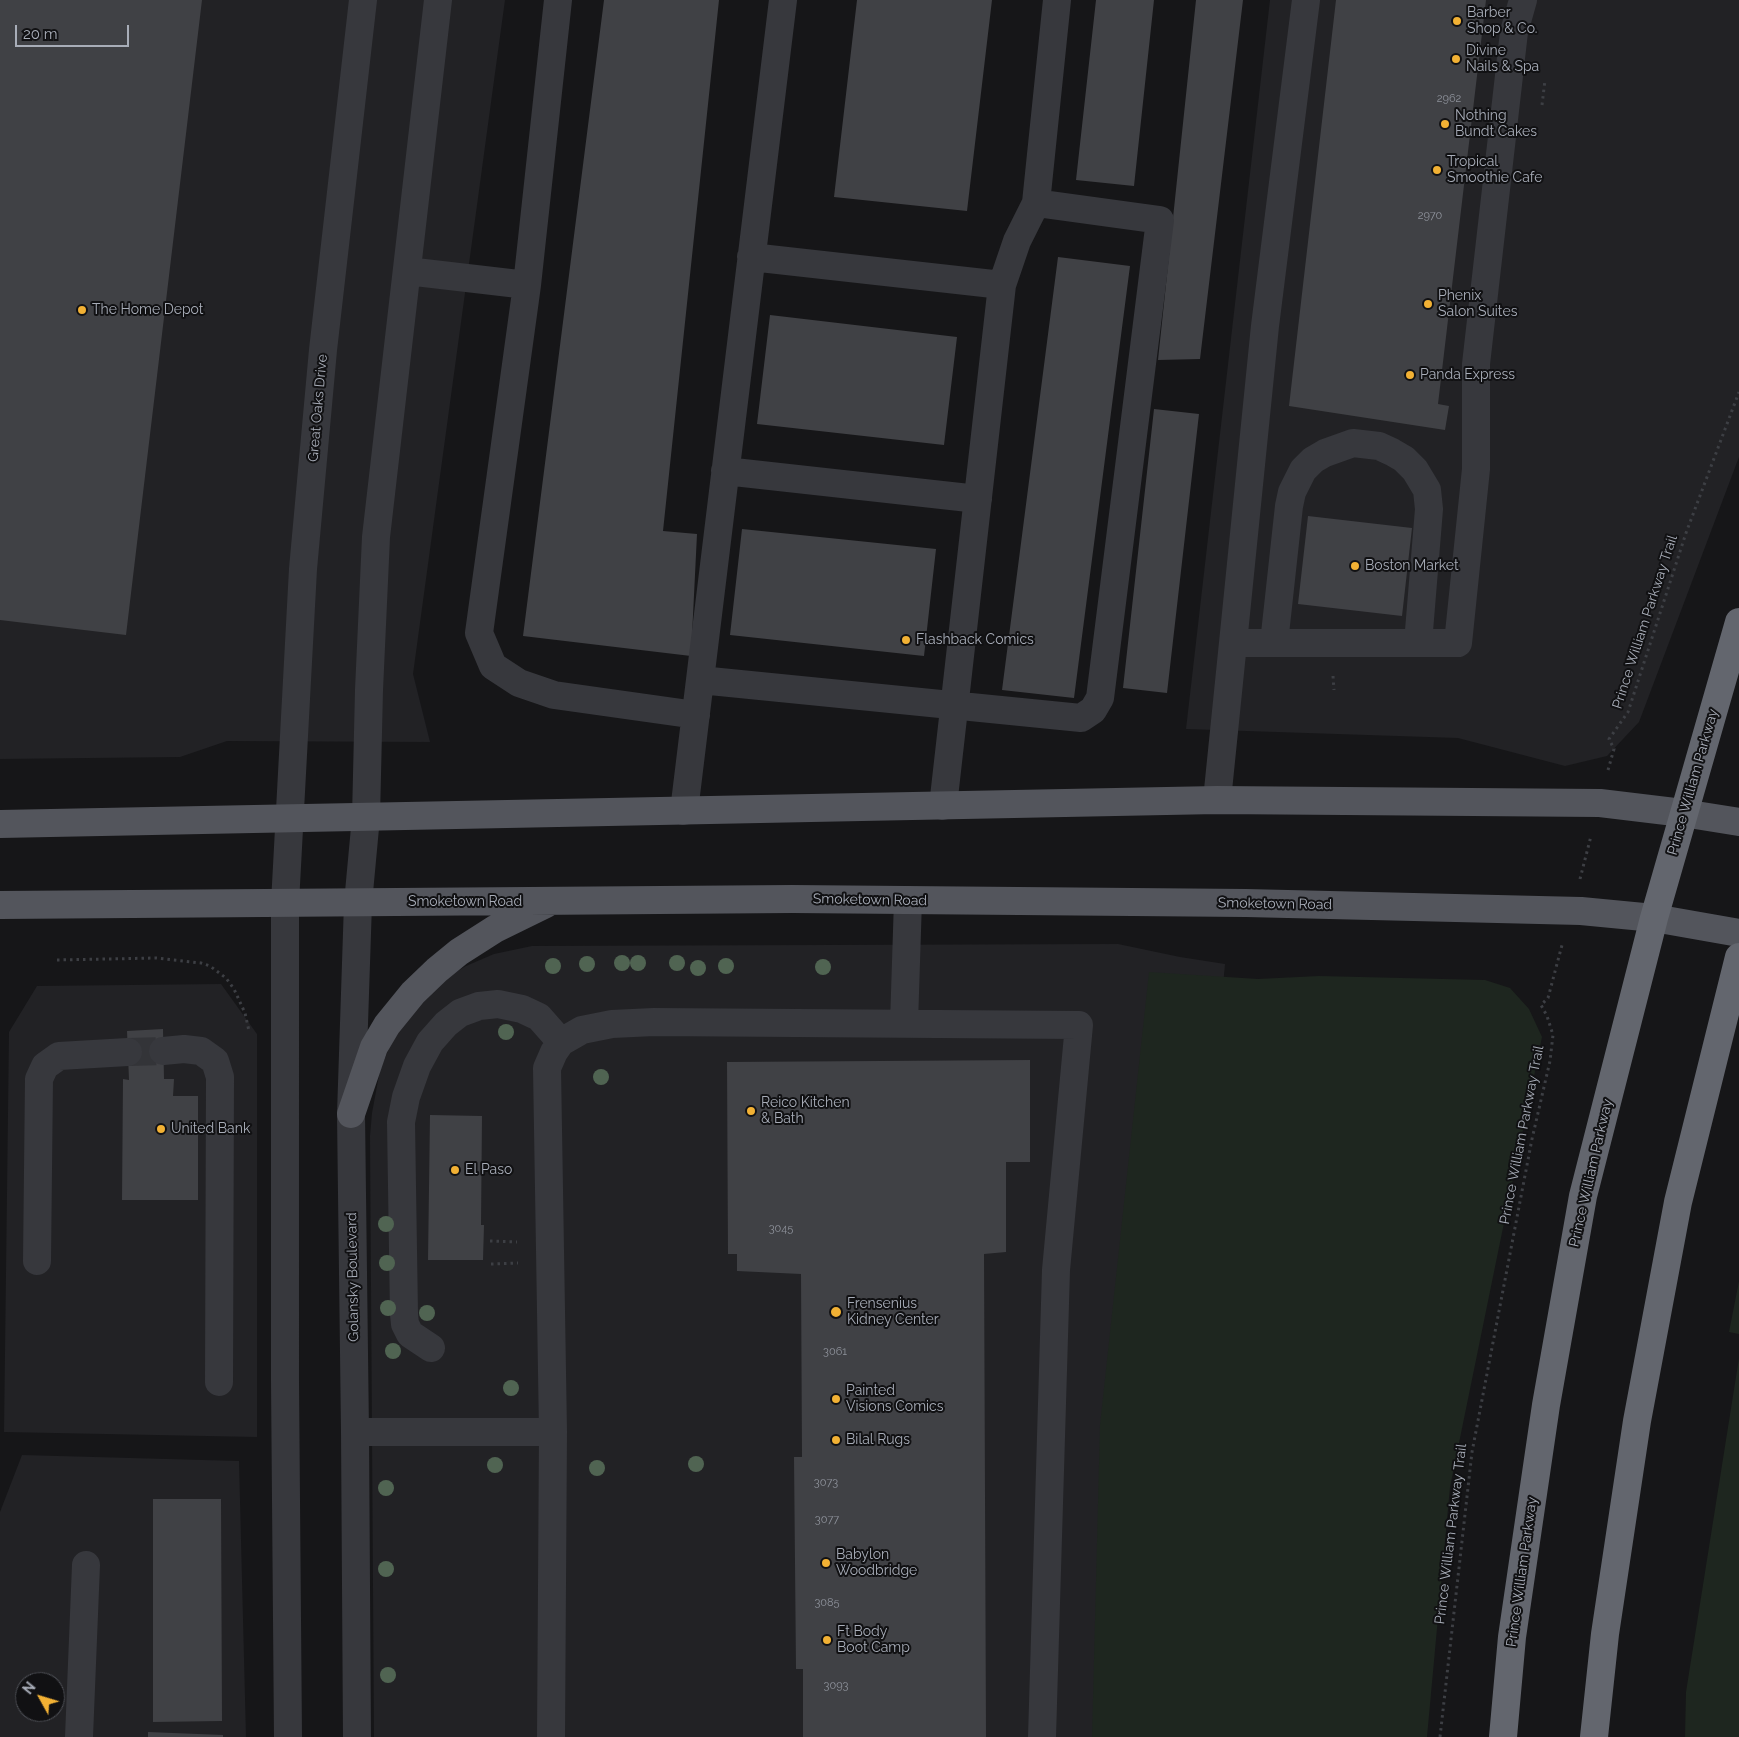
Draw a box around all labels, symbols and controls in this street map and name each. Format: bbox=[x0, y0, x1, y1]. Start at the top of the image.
place label: Barber Shop & Co. bbox=[1467, 5, 1537, 38]
scale bar bbox=[18, 15, 131, 47]
marker: Barber Shop & Co. bbox=[1451, 15, 1463, 27]
text: 20 m bbox=[23, 25, 58, 43]
place label: Divine Nails & Spa bbox=[1466, 43, 1539, 75]
marker: Divine Nails & Spa bbox=[1450, 53, 1462, 65]
house number: 2962 bbox=[1437, 92, 1461, 106]
place label: Nothing Bundt Cakes bbox=[1455, 108, 1537, 140]
marker: Nothing Bundt Cakes bbox=[1439, 118, 1451, 130]
place label: Tropical Smoothie Cafe bbox=[1447, 154, 1542, 186]
marker: Tropical Smoothie Cafe bbox=[1431, 164, 1443, 176]
house number: 2970 bbox=[1418, 209, 1442, 223]
place label: Phenix Salon Suites bbox=[1438, 288, 1517, 321]
marker: Phenix Salon Suites bbox=[1422, 298, 1434, 310]
place label: The Home Depot bbox=[92, 302, 203, 318]
marker: The Home Depot bbox=[76, 304, 88, 316]
street label: Great Oaks Drive bbox=[305, 353, 331, 463]
place label: Panda Express bbox=[1420, 367, 1515, 383]
marker: Panda Express bbox=[1404, 369, 1416, 381]
street label: Prince William Parkway Trail bbox=[1609, 533, 1681, 711]
place label: Boston Market bbox=[1365, 558, 1459, 574]
marker: Boston Market bbox=[1349, 560, 1361, 572]
place label: Flashback Comics bbox=[916, 632, 1034, 648]
marker: Flashback Comics bbox=[900, 634, 912, 646]
street label: Prince William Parkway bbox=[1664, 707, 1722, 857]
street label: Smoketown Road bbox=[813, 891, 927, 909]
street label: Smoketown Road bbox=[408, 894, 522, 910]
street label: Smoketown Road bbox=[1218, 895, 1332, 913]
street label: Prince William Parkway Trail bbox=[1496, 1044, 1548, 1226]
place label: Reico Kitchen & Bath bbox=[761, 1095, 850, 1128]
street label: Prince William Parkway bbox=[1566, 1097, 1616, 1249]
marker: Reico Kitchen & Bath bbox=[745, 1105, 757, 1117]
place label: United Bank bbox=[171, 1121, 250, 1137]
marker: United Bank bbox=[155, 1123, 167, 1135]
place label: El Paso bbox=[465, 1162, 512, 1178]
marker: El Paso bbox=[449, 1164, 461, 1176]
street label: Golansky Boulevard bbox=[343, 1212, 363, 1342]
house number: 3045 bbox=[769, 1222, 793, 1236]
place label: Frensenius Kidney Center bbox=[847, 1296, 939, 1328]
marker: Frensenius Kidney Center bbox=[829, 1305, 843, 1319]
house number: 3061 bbox=[823, 1345, 847, 1359]
place label: Painted Visions Comics bbox=[846, 1383, 943, 1415]
marker: Painted Visions Comics bbox=[830, 1393, 842, 1405]
place label: Bilal Rugs bbox=[846, 1432, 910, 1448]
marker: Bilal Rugs bbox=[830, 1434, 842, 1446]
street label: Prince William Parkway Trail bbox=[1432, 1443, 1470, 1625]
house number: 3073 bbox=[814, 1476, 838, 1490]
street label: Prince William Parkway bbox=[1503, 1496, 1541, 1648]
house number: 3077 bbox=[815, 1513, 839, 1527]
place label: Babylon Woodbridge bbox=[836, 1547, 917, 1580]
marker: Babylon Woodbridge bbox=[820, 1557, 832, 1569]
house number: 3085 bbox=[814, 1596, 840, 1610]
place label: Ft Body Boot Camp bbox=[837, 1624, 910, 1656]
marker: Ft Body Boot Camp bbox=[821, 1634, 833, 1646]
north arrow bbox=[15, 1672, 65, 1722]
text: N bbox=[20, 1679, 39, 1697]
house number: 3093 bbox=[824, 1679, 848, 1693]

